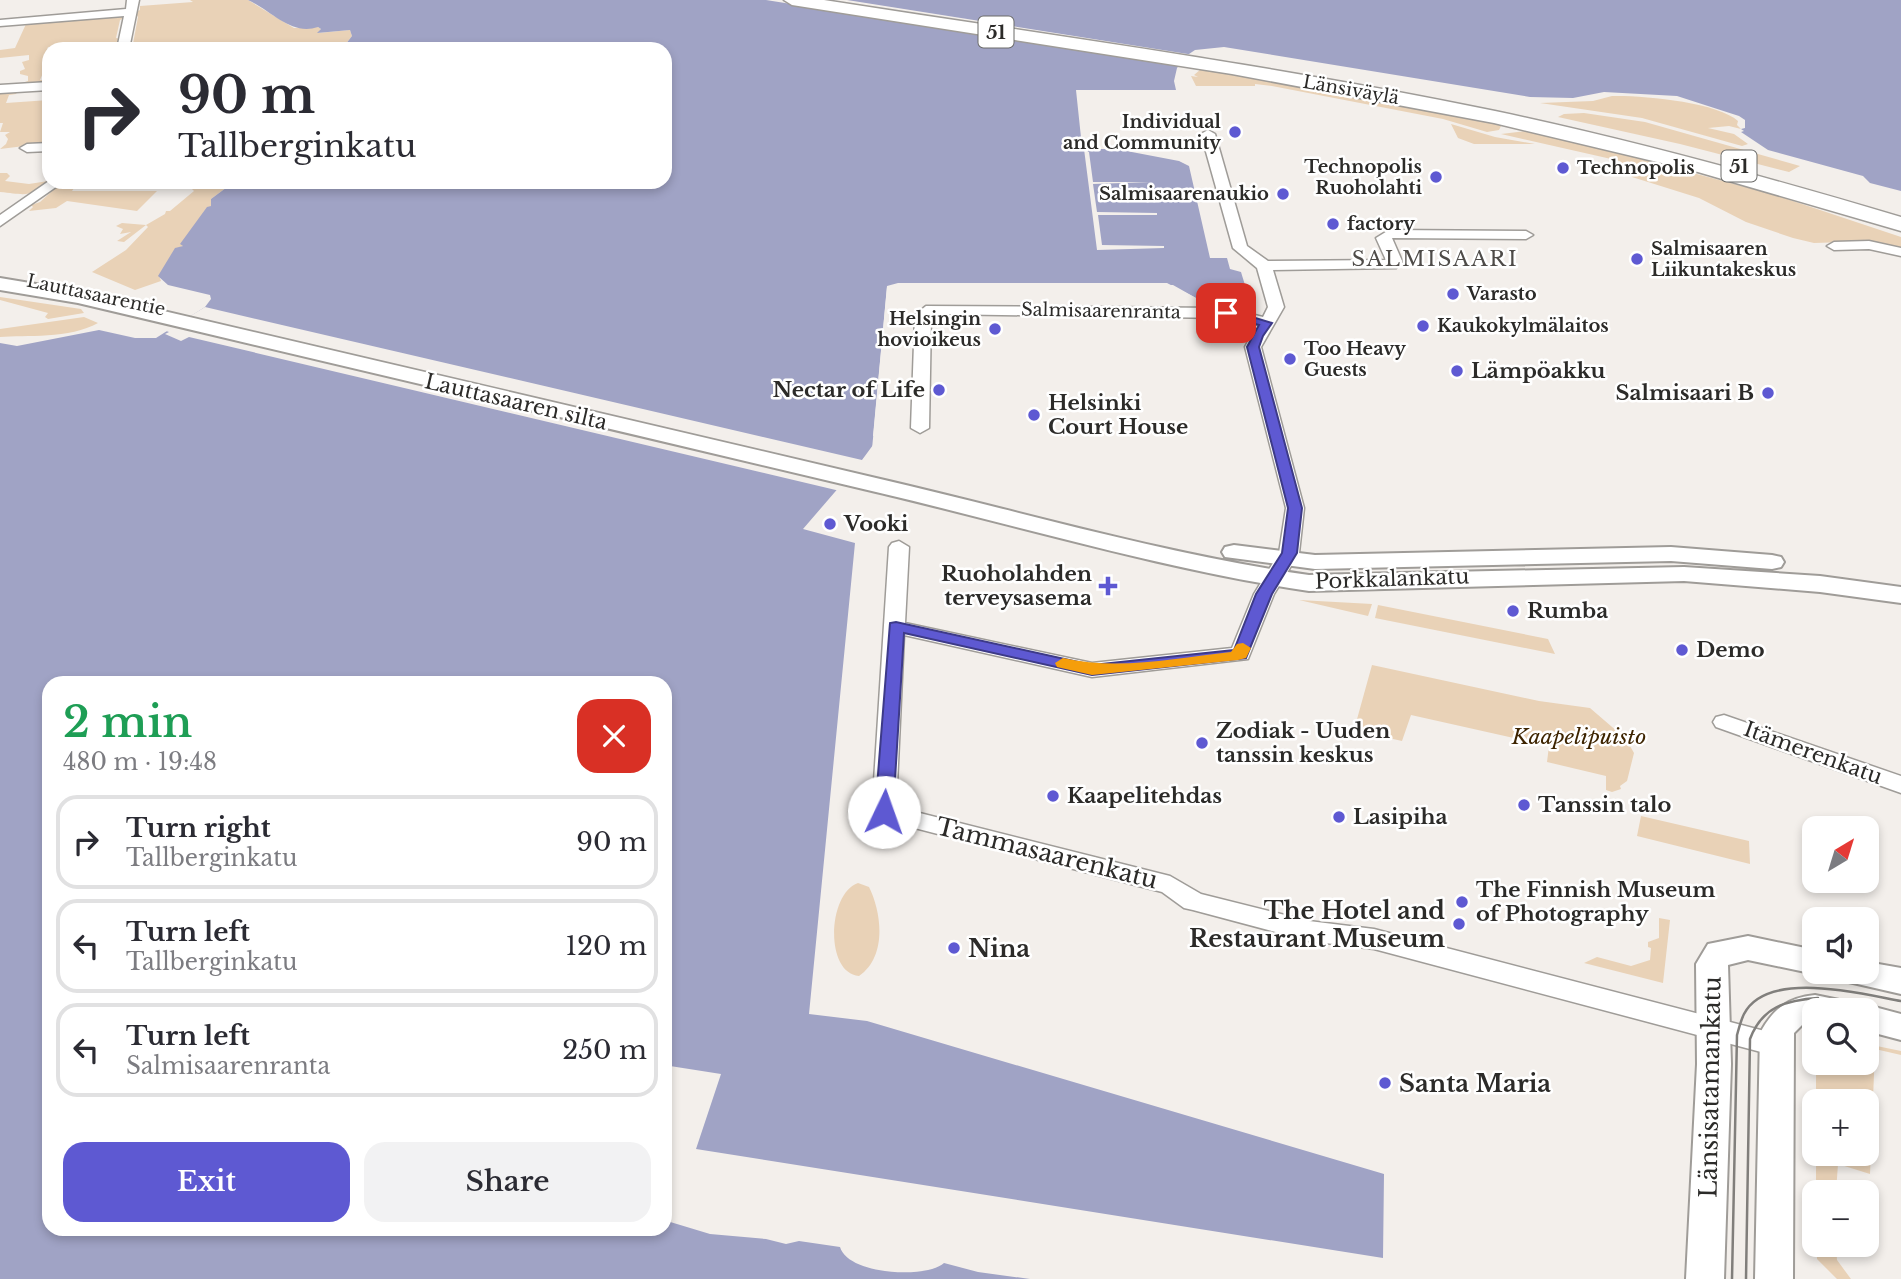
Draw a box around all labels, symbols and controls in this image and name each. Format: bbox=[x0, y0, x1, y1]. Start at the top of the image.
road number: 51 bbox=[978, 16, 1014, 48]
text: 90 m bbox=[178, 65, 315, 126]
icon: right bbox=[63, 70, 154, 161]
street label: Länsiväylä bbox=[1301, 71, 1401, 109]
place label: Individual and Community bbox=[1063, 111, 1222, 154]
marker: Individual and Community bbox=[1227, 124, 1243, 140]
text: Tallberginkatu bbox=[178, 126, 417, 166]
road number: 51 bbox=[1722, 150, 1756, 182]
place label: Technopolis Ruoholahti bbox=[1304, 156, 1422, 199]
place label: Technopolis bbox=[1577, 157, 1695, 179]
marker: Technopolis bbox=[1555, 160, 1571, 176]
marker: Technopolis Ruoholahti bbox=[1428, 169, 1444, 185]
place label: Salmisaarenaukio bbox=[1099, 183, 1269, 205]
marker: Salmisaarenaukio bbox=[1275, 186, 1291, 202]
place label: factory bbox=[1347, 213, 1415, 235]
marker: factory bbox=[1325, 216, 1341, 232]
place label: Salmisaaren Liikuntakeskus bbox=[1651, 238, 1796, 281]
district label: SALMISAARI bbox=[1351, 246, 1519, 272]
marker: Salmisaaren Liikuntakeskus bbox=[1629, 251, 1645, 267]
street label: Lauttasaarentie bbox=[25, 270, 167, 320]
pin bbox=[1196, 283, 1256, 343]
place label: Varasto bbox=[1466, 283, 1537, 305]
marker: Varasto bbox=[1445, 286, 1461, 302]
icon: arrive bbox=[1207, 294, 1245, 332]
street label: Salmisaarenranta bbox=[1021, 299, 1181, 323]
place label: Helsingin hovioikeus bbox=[877, 308, 981, 351]
place label: Kaukokylmälaitos bbox=[1437, 315, 1609, 337]
marker: Kaukokylmälaitos bbox=[1415, 318, 1431, 334]
marker: Helsingin hovioikeus bbox=[987, 321, 1003, 337]
place label: Too Heavy Guests bbox=[1304, 338, 1406, 381]
marker: Too Heavy Guests bbox=[1282, 351, 1298, 367]
place label: Lämpöakku bbox=[1471, 358, 1606, 384]
marker: Lämpöakku bbox=[1449, 363, 1465, 379]
street label: Lauttasaaren silta bbox=[422, 368, 610, 436]
place label: Nectar of Life bbox=[772, 377, 925, 403]
place label: Salmisaari B bbox=[1616, 380, 1754, 406]
marker: Nectar of Life bbox=[931, 382, 947, 398]
marker: Salmisaari B bbox=[1760, 385, 1776, 401]
place label: Helsinki Court House bbox=[1048, 390, 1188, 440]
marker: Helsinki Court House bbox=[1026, 407, 1042, 423]
place label: Vooki bbox=[843, 511, 909, 537]
marker: Vooki bbox=[822, 516, 838, 532]
place label: Ruoholahden terveysasema bbox=[941, 561, 1092, 611]
street label: Porkkalankatu bbox=[1314, 563, 1470, 595]
marker: Ruoholahden terveysasema bbox=[1098, 576, 1118, 596]
place label: Rumba bbox=[1527, 598, 1608, 624]
marker: Rumba bbox=[1505, 603, 1521, 619]
place label: Demo bbox=[1696, 637, 1765, 663]
marker: Demo bbox=[1674, 642, 1690, 658]
text: 2 min bbox=[63, 696, 192, 748]
button: close bbox=[577, 699, 651, 773]
street label: Itämerenkatu bbox=[1740, 716, 1886, 790]
place label: Zodiak - Uuden tanssin keskus bbox=[1216, 718, 1390, 768]
park label: Kaapelipuisto bbox=[1511, 724, 1646, 750]
marker: Zodiak - Uuden tanssin keskus bbox=[1194, 735, 1210, 751]
text: 480 m · 19:48 bbox=[63, 748, 217, 776]
position arrow bbox=[847, 775, 921, 849]
place label: Kaapelitehdas bbox=[1067, 783, 1222, 809]
marker: Kaapelitehdas bbox=[1045, 788, 1061, 804]
place label: Tanssin talo bbox=[1538, 792, 1672, 818]
marker: Tanssin talo bbox=[1516, 797, 1532, 813]
place label: Lasipiha bbox=[1353, 804, 1448, 830]
marker: Lasipiha bbox=[1331, 809, 1347, 825]
street label: Tammasaarenkatu bbox=[933, 811, 1161, 895]
text: Turn right bbox=[126, 812, 271, 844]
north arrow bbox=[1802, 816, 1880, 892]
map controls bbox=[1802, 816, 1879, 1257]
icon: right bbox=[67, 823, 105, 861]
text: 90 m bbox=[576, 826, 647, 858]
text: Tallberginkatu bbox=[126, 844, 297, 872]
place label: The Finnish Museum of Photography bbox=[1476, 877, 1715, 927]
marker: The Finnish Museum of Photography bbox=[1454, 894, 1470, 910]
place label: The Hotel and Restaurant Museum bbox=[1189, 896, 1445, 953]
button: sound bbox=[1802, 907, 1879, 984]
text: Turn left bbox=[126, 916, 250, 948]
marker: The Hotel and Restaurant Museum bbox=[1451, 916, 1467, 932]
icon: left bbox=[67, 927, 105, 965]
text: 120 m bbox=[565, 930, 647, 962]
place label: Nina bbox=[968, 934, 1030, 963]
marker: Nina bbox=[946, 940, 962, 956]
text: Tallberginkatu bbox=[126, 948, 297, 976]
street label: Länsisatamankatu bbox=[1694, 976, 1726, 1198]
button: search bbox=[1802, 998, 1879, 1075]
text: Turn left bbox=[126, 1020, 250, 1052]
icon: left bbox=[67, 1031, 105, 1069]
text: 250 m bbox=[562, 1034, 647, 1066]
text: Salmisaarenranta bbox=[126, 1052, 330, 1080]
place label: Santa Maria bbox=[1399, 1069, 1551, 1098]
marker: Santa Maria bbox=[1377, 1075, 1393, 1091]
button: + bbox=[1802, 1089, 1879, 1166]
button: Exit bbox=[63, 1142, 350, 1222]
button: Share bbox=[364, 1142, 651, 1222]
button: − bbox=[1802, 1180, 1879, 1257]

